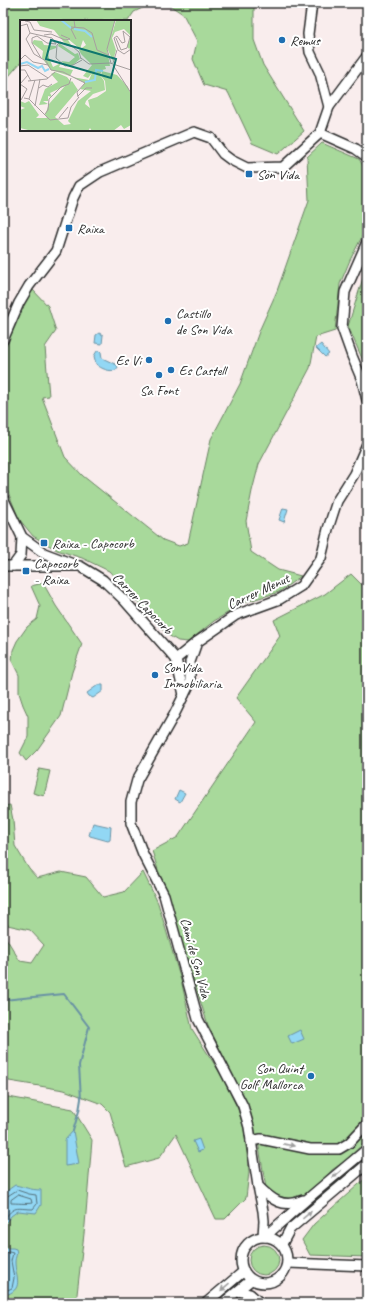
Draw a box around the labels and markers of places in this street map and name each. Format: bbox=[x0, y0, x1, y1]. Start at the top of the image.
place label: Remus bbox=[290, 32, 321, 49]
marker: Remus bbox=[277, 35, 287, 45]
place label: Son Vida bbox=[257, 166, 300, 183]
marker: Son Vida bbox=[244, 169, 254, 179]
place label: Raixa bbox=[77, 220, 105, 237]
marker: Raixa bbox=[64, 223, 74, 233]
place label: Castillo de Son Vida bbox=[176, 305, 233, 338]
marker: Castillo de Son Vida bbox=[163, 316, 173, 326]
place label: Es Vi bbox=[116, 352, 143, 369]
marker: Es Vi bbox=[144, 355, 154, 365]
place label: Es Castell bbox=[179, 362, 229, 379]
marker: Es Castell bbox=[166, 365, 176, 375]
marker: Sa Font bbox=[154, 370, 164, 380]
place label: Sa Font bbox=[140, 382, 180, 399]
place label: Raixa - Capocorb bbox=[52, 535, 135, 552]
marker: Raixa - Capocorb bbox=[39, 538, 49, 548]
place label: Capocorb - Raixa bbox=[34, 555, 79, 588]
marker: Capocorb - Raixa bbox=[21, 566, 31, 576]
place label: SonVida Inmobiliaria bbox=[163, 659, 223, 692]
marker: SonVida Inmobiliaria bbox=[150, 670, 160, 680]
place label: Son Quint Golf Mallorca bbox=[240, 1060, 305, 1093]
marker: Son Quint Golf Mallorca bbox=[306, 1071, 316, 1081]

